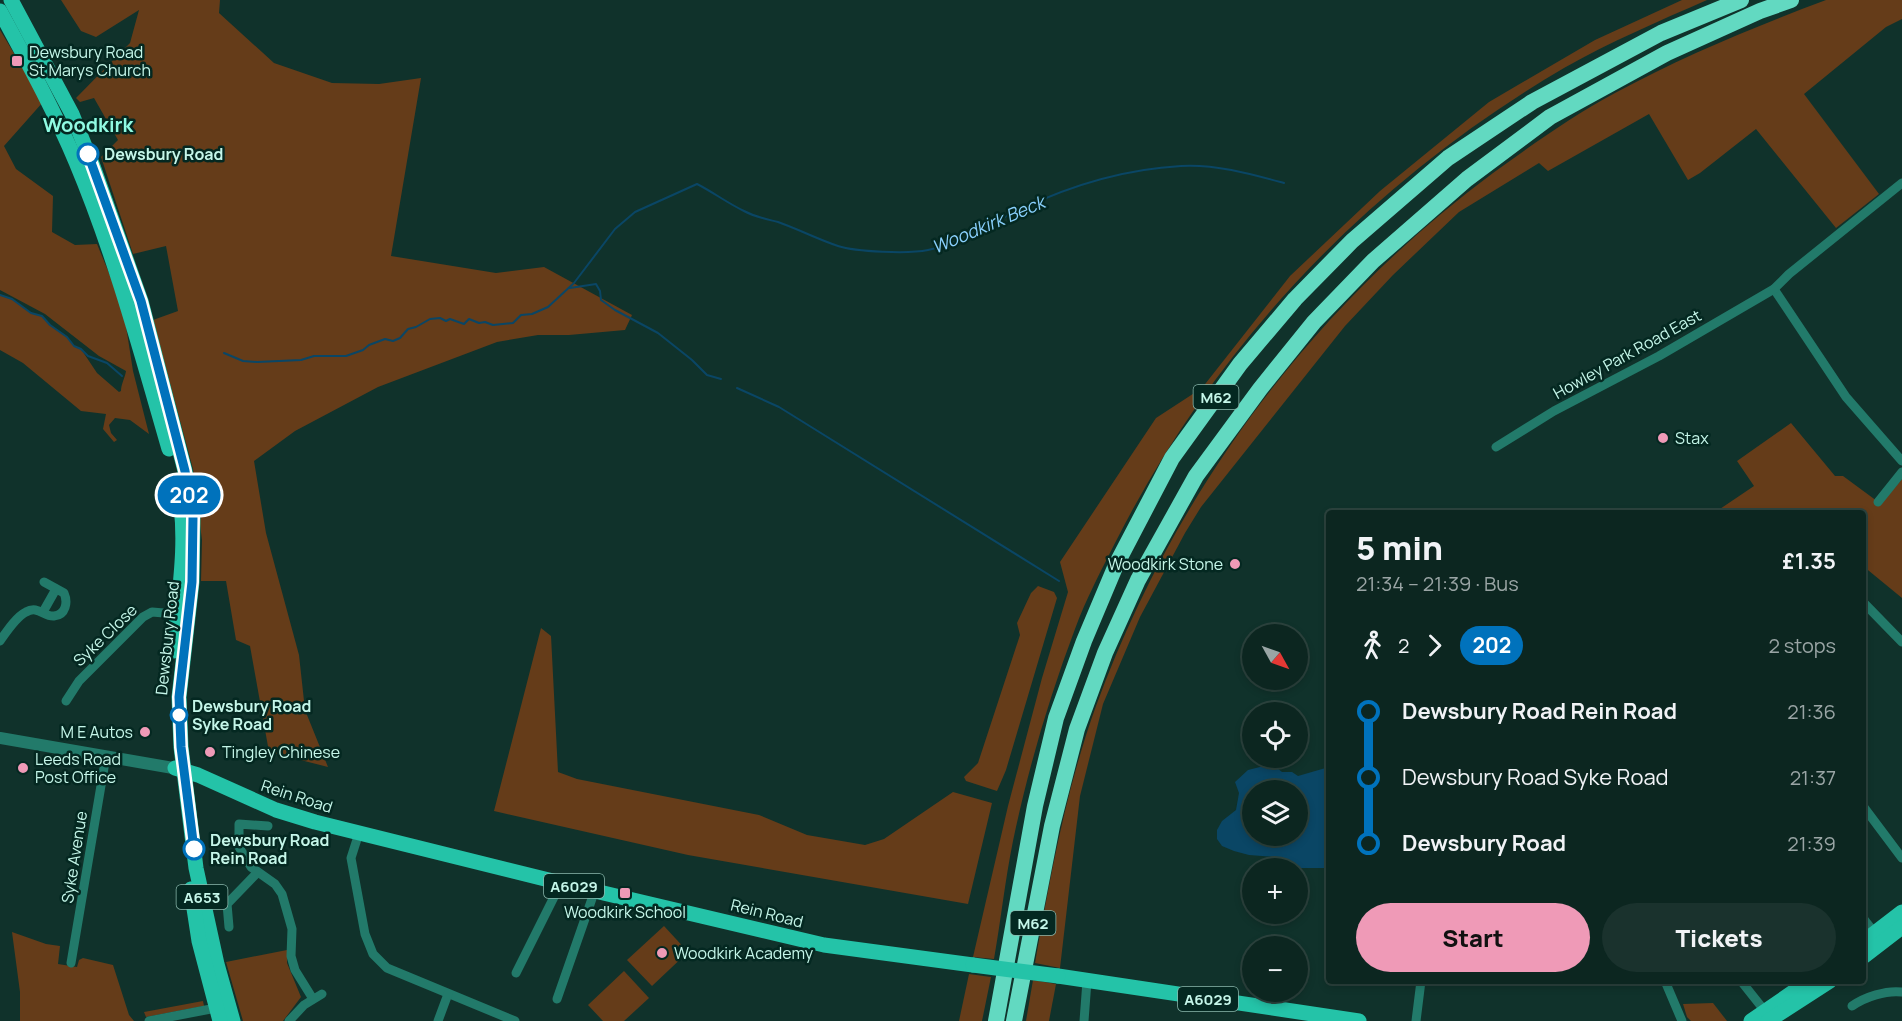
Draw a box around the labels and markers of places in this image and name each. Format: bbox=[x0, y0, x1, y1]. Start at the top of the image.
place label: Dewsbury Road St Marys Church bbox=[29, 41, 151, 81]
marker: Dewsbury Road St Marys Church bbox=[10, 54, 24, 68]
marker: Dewsbury Road bbox=[77, 143, 99, 165]
place label: Dewsbury Road bbox=[104, 143, 223, 165]
place label: Stax bbox=[1675, 427, 1709, 449]
marker: Stax bbox=[1656, 431, 1670, 445]
place label: Woodkirk Stone bbox=[1108, 553, 1223, 575]
marker: Woodkirk Stone bbox=[1228, 557, 1242, 571]
place label: Dewsbury Road Syke Road bbox=[192, 695, 311, 735]
marker: Dewsbury Road Syke Road bbox=[170, 706, 188, 724]
place label: M E Autos bbox=[61, 721, 133, 743]
marker: M E Autos bbox=[138, 725, 152, 739]
place label: Tingley Chinese bbox=[222, 741, 340, 763]
marker: Tingley Chinese bbox=[203, 745, 217, 759]
place label: Leeds Road Post Office bbox=[35, 748, 121, 788]
marker: Leeds Road Post Office bbox=[16, 761, 30, 775]
place label: Dewsbury Road Rein Road bbox=[210, 829, 329, 869]
marker: Dewsbury Road Rein Road bbox=[183, 838, 205, 860]
marker: Woodkirk School bbox=[618, 886, 632, 900]
place label: Woodkirk School bbox=[564, 901, 686, 923]
place label: Woodkirk Academy bbox=[674, 942, 814, 964]
marker: Woodkirk Academy bbox=[655, 946, 669, 960]

